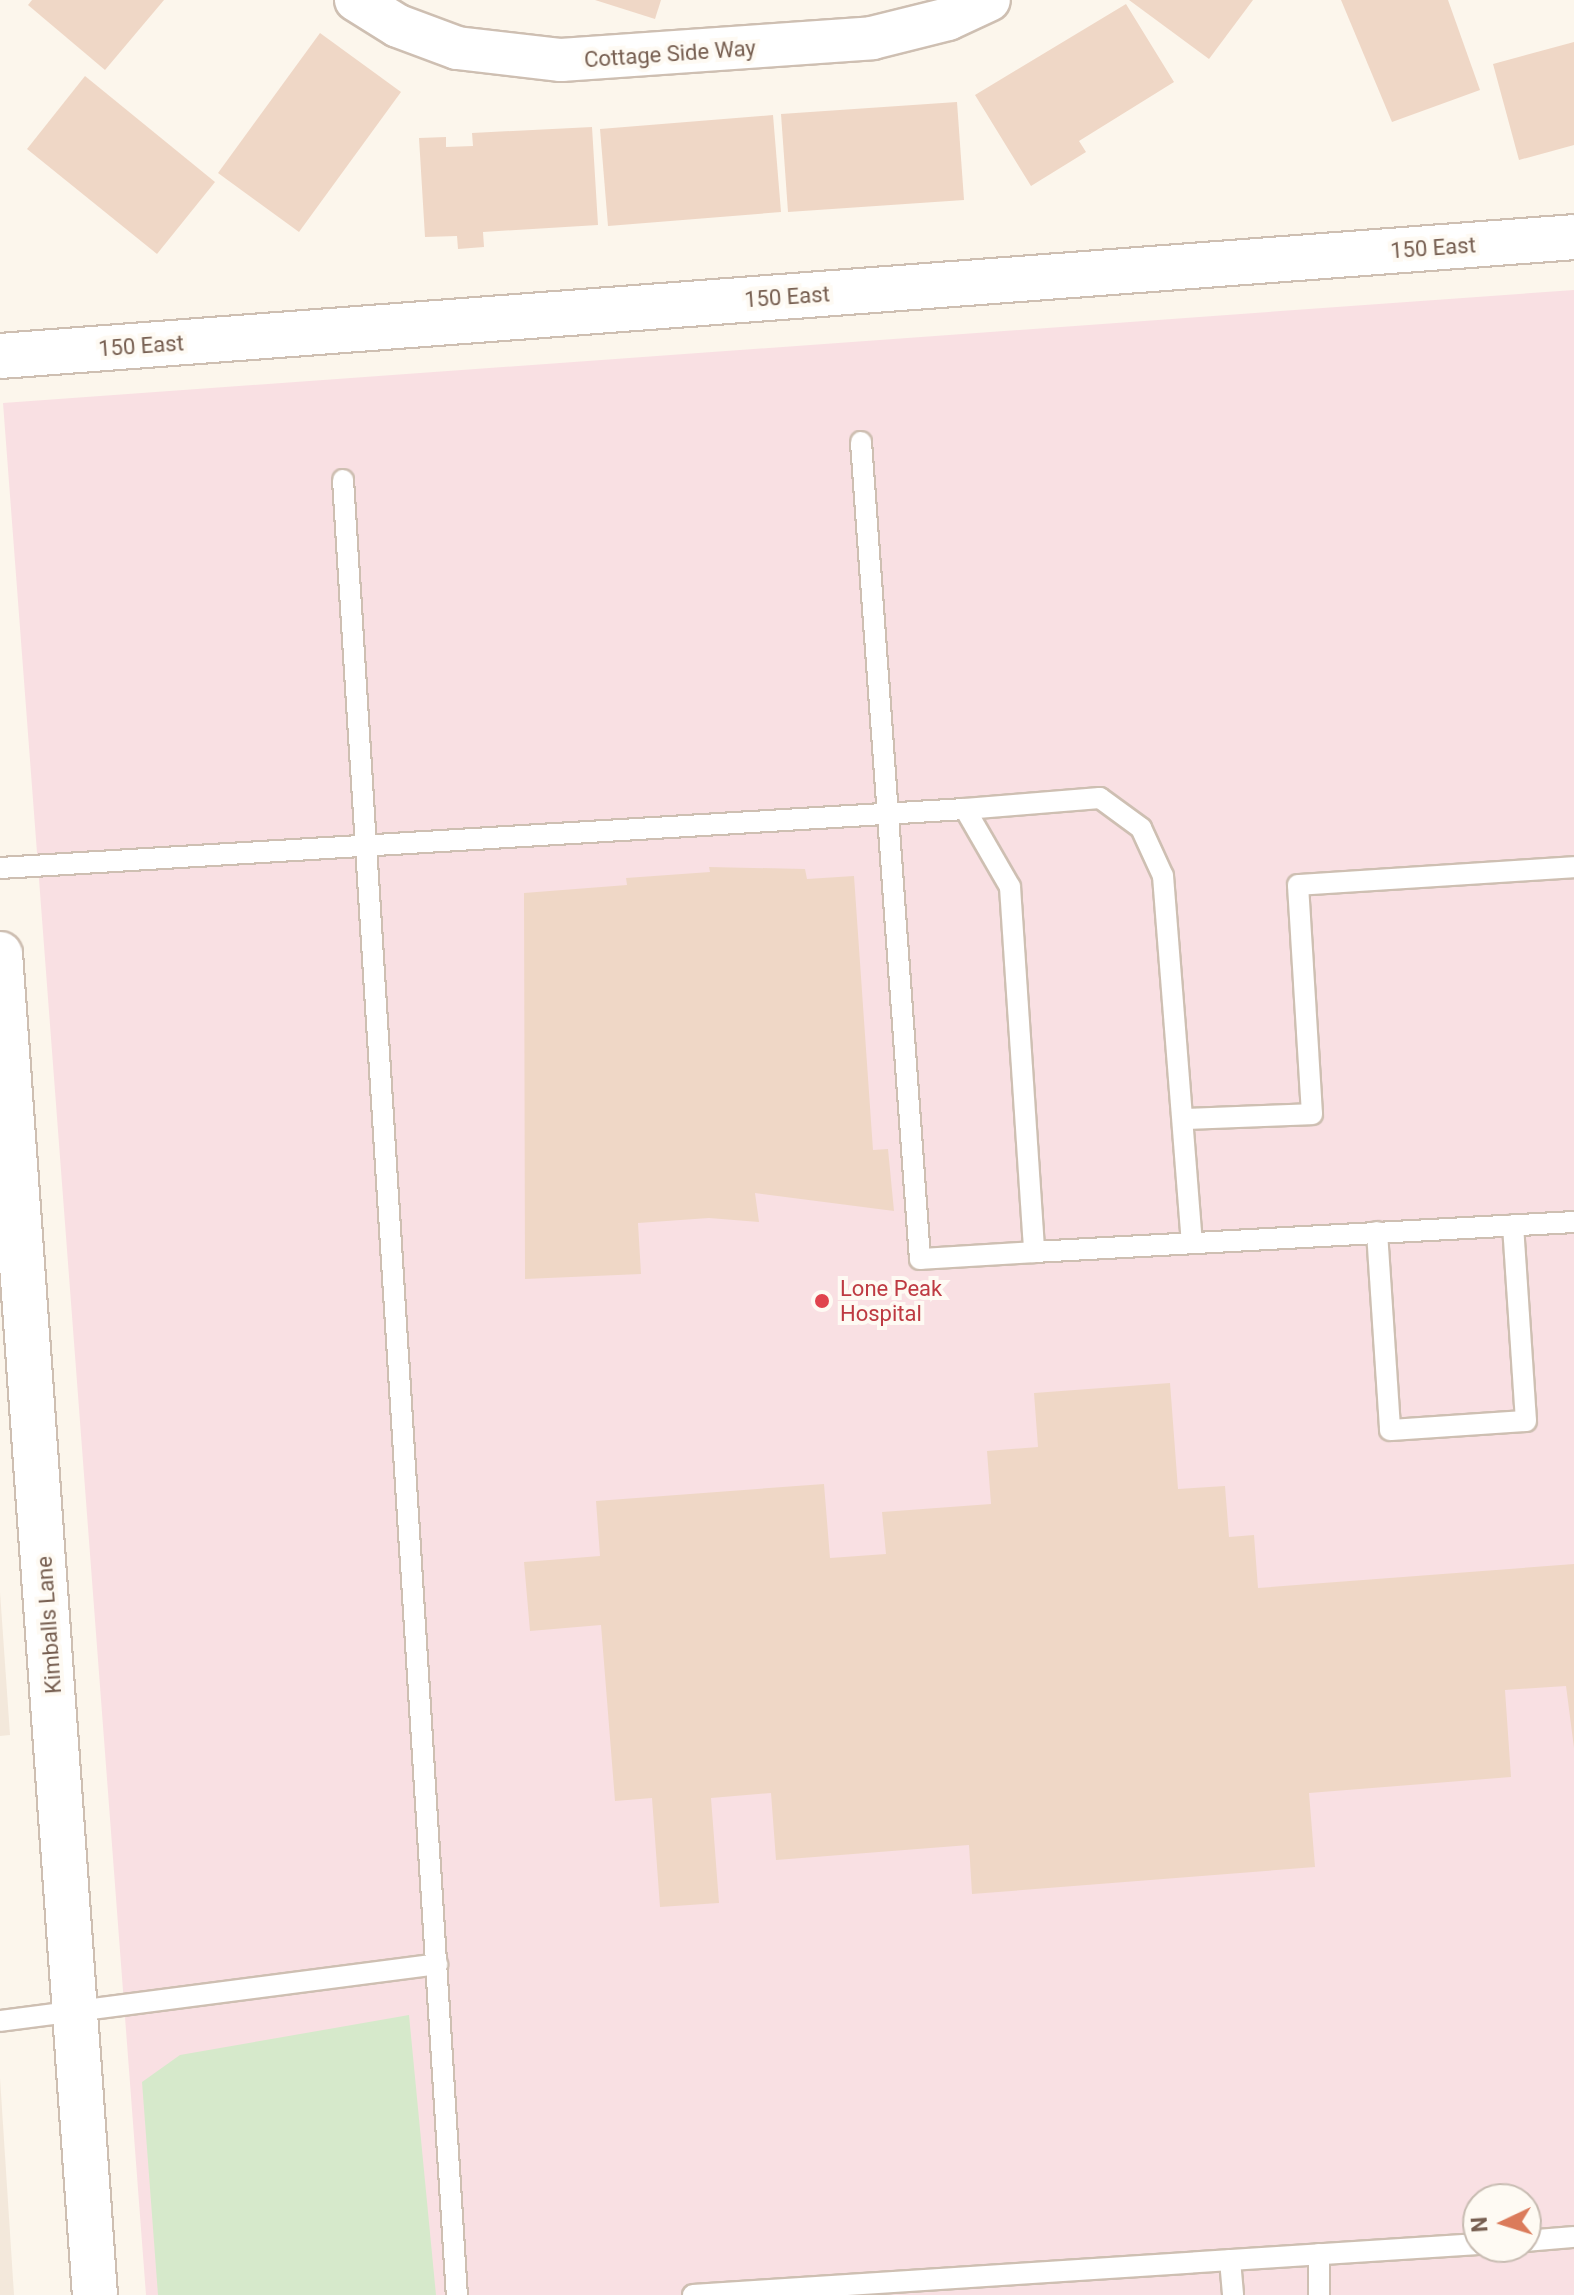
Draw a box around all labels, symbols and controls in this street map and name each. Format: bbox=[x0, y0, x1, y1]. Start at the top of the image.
street label: Cottage Side Way bbox=[583, 35, 757, 73]
street label: 150 East bbox=[1389, 232, 1477, 264]
street label: 150 East bbox=[743, 281, 831, 313]
street label: 150 East bbox=[97, 330, 185, 362]
place label: Lone Peak Hospital bbox=[840, 1275, 942, 1326]
marker: Lone Peak Hospital bbox=[811, 1290, 833, 1312]
street label: Kimballs Lane bbox=[31, 1555, 67, 1695]
north arrow bbox=[1462, 2183, 1542, 2263]
text: N bbox=[1467, 2216, 1493, 2233]

